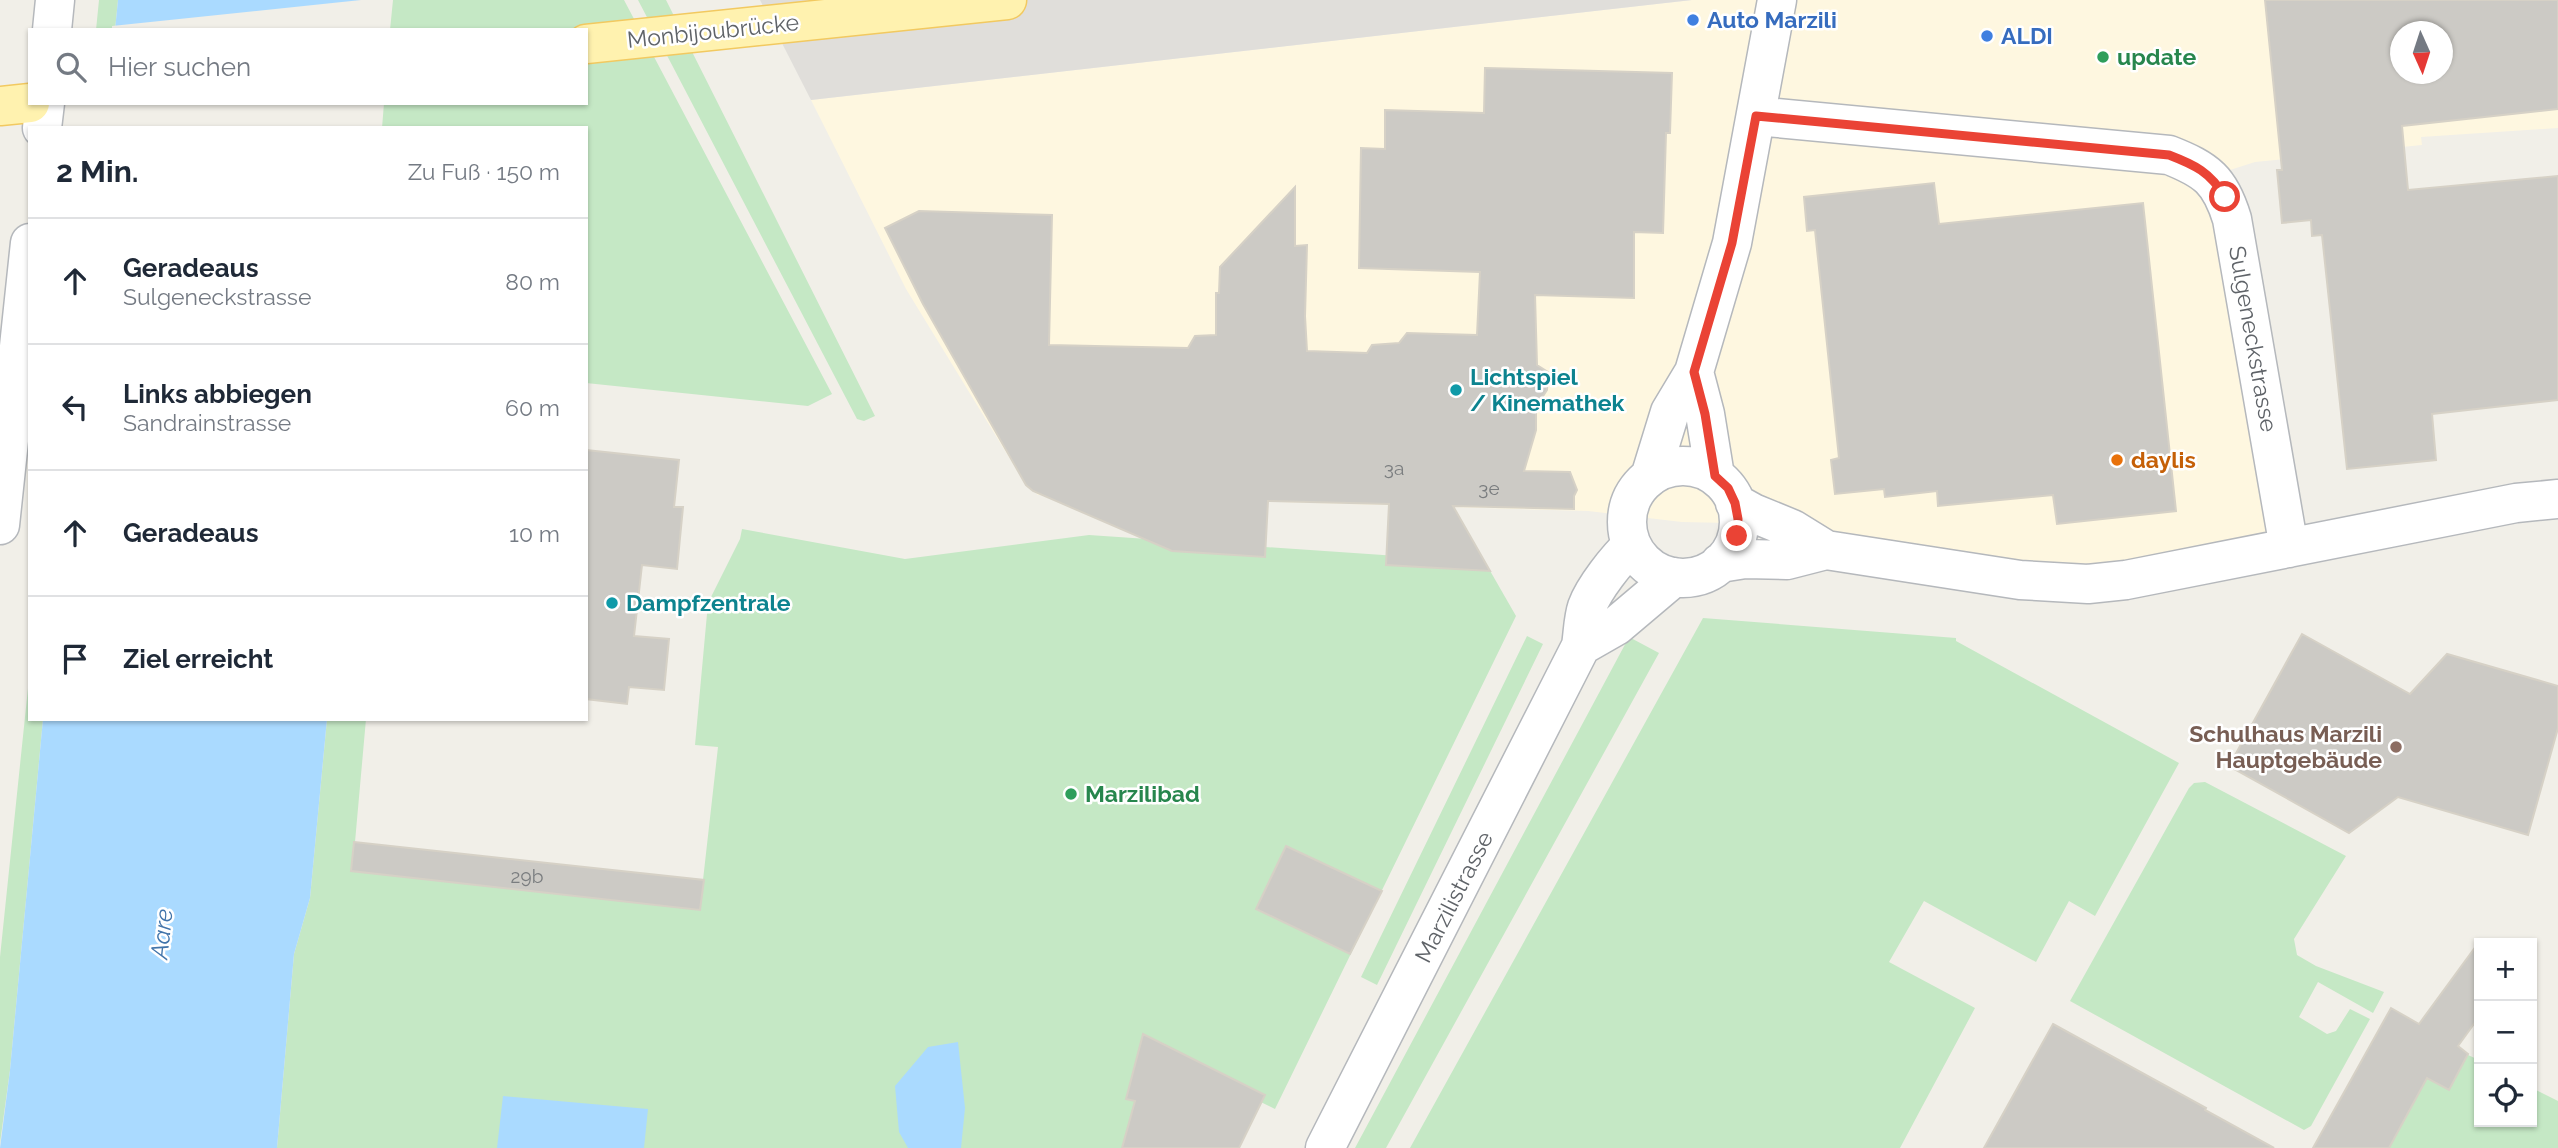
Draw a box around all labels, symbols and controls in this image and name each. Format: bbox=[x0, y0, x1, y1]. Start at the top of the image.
place label: Auto Marzili bbox=[1707, 6, 1837, 33]
street label: Monbijoubrücke bbox=[626, 8, 800, 53]
marker: Auto Marzili bbox=[1685, 12, 1701, 28]
north arrow bbox=[2390, 21, 2453, 84]
place label: ALDI bbox=[2001, 22, 2053, 49]
search box bbox=[28, 28, 588, 105]
marker: ALDI bbox=[1979, 28, 1995, 44]
place label: update bbox=[2117, 43, 2196, 70]
icon: search bbox=[52, 48, 90, 86]
marker: update bbox=[2095, 49, 2111, 65]
text: Hier suchen bbox=[108, 52, 251, 82]
text: 2 Min. bbox=[56, 154, 139, 189]
text: Zu Fuß · 150 m bbox=[408, 158, 560, 185]
route start bbox=[2209, 181, 2240, 212]
street label: Sulgeneckstrasse bbox=[2224, 244, 2283, 434]
text: Geradeaus bbox=[123, 253, 259, 283]
icon: ahead bbox=[56, 262, 94, 300]
text: 80 m bbox=[505, 268, 560, 295]
text: Sulgeneckstrasse bbox=[123, 283, 311, 310]
place label: Lichtspiel / Kinemathek bbox=[1470, 363, 1624, 416]
text: Links abbiegen bbox=[123, 379, 312, 409]
marker: Lichtspiel / Kinemathek bbox=[1448, 382, 1464, 398]
icon: left bbox=[56, 388, 94, 426]
text: 60 m bbox=[505, 394, 560, 421]
text: Sandrainstrasse bbox=[123, 409, 291, 436]
place label: daylis bbox=[2131, 446, 2196, 473]
marker: daylis bbox=[2109, 452, 2125, 468]
house number: 3a bbox=[1384, 457, 1404, 479]
house number: 3e bbox=[1478, 477, 1500, 499]
icon: ahead bbox=[56, 514, 94, 552]
text: Geradeaus bbox=[123, 518, 259, 548]
text: 10 m bbox=[509, 520, 560, 547]
route end bbox=[1721, 520, 1752, 551]
place label: Dampfzentrale bbox=[626, 589, 791, 616]
marker: Dampfzentrale bbox=[604, 595, 620, 611]
icon: arrive bbox=[56, 640, 94, 678]
text: Ziel erreicht bbox=[123, 644, 273, 674]
place label: Schulhaus Marzili Hauptgebäude bbox=[2189, 720, 2382, 773]
marker: Schulhaus Marzili Hauptgebäude bbox=[2388, 739, 2404, 755]
place label: Marzilibad bbox=[1085, 780, 1200, 807]
marker: Marzilibad bbox=[1063, 786, 1079, 802]
street label: Marzilistrasse bbox=[1409, 827, 1498, 967]
house number: 29b bbox=[511, 865, 543, 887]
water label: Aare bbox=[144, 907, 179, 962]
map controls bbox=[2474, 938, 2537, 1127]
button: + bbox=[2474, 938, 2537, 1001]
button: − bbox=[2474, 1001, 2537, 1064]
button: locate bbox=[2474, 1064, 2537, 1127]

